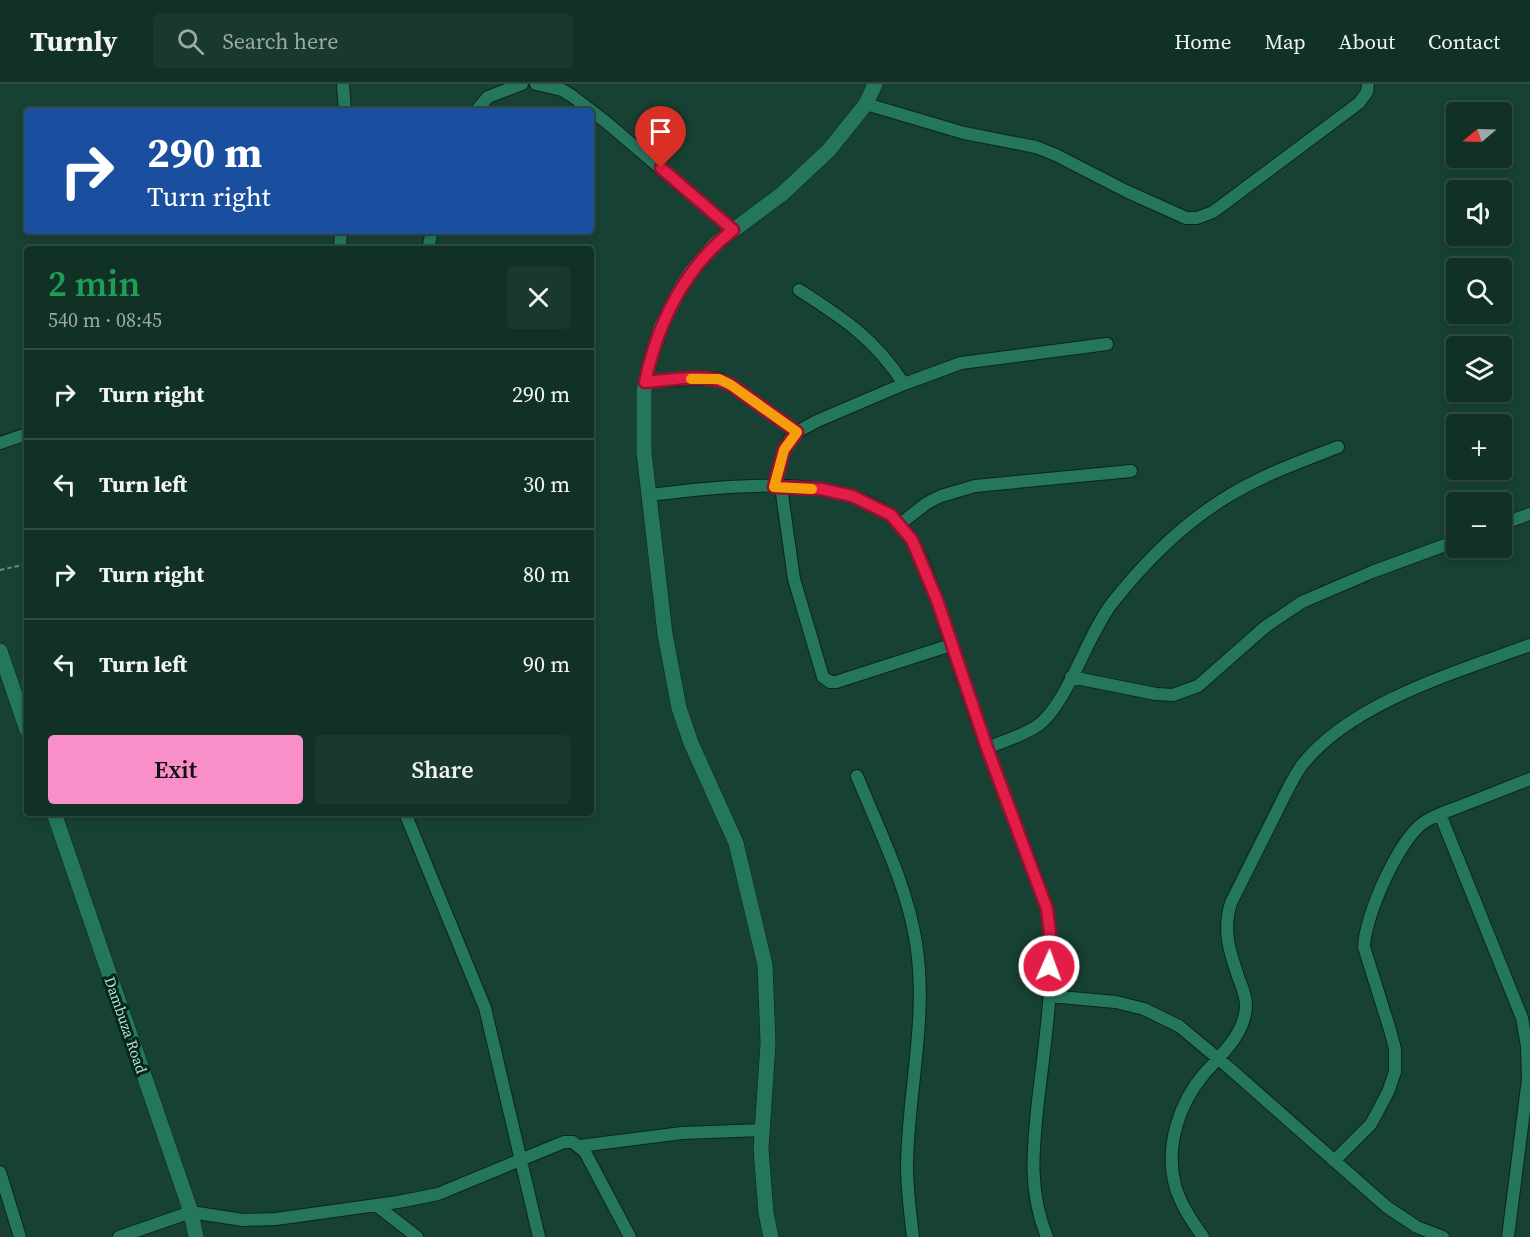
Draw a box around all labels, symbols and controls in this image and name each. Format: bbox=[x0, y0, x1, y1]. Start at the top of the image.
search box bbox=[153, 14, 573, 68]
text: Turnly bbox=[30, 22, 117, 60]
icon: search bbox=[174, 25, 207, 58]
text: Search here bbox=[222, 26, 338, 56]
text: Home bbox=[1174, 27, 1232, 56]
text: Map bbox=[1265, 27, 1306, 56]
text: About bbox=[1339, 27, 1395, 56]
text: Contact bbox=[1428, 27, 1500, 56]
north arrow bbox=[1446, 102, 1512, 168]
map controls bbox=[1446, 102, 1512, 558]
pin bbox=[635, 106, 686, 168]
icon: arrive bbox=[644, 115, 677, 148]
text: 290 m bbox=[147, 123, 262, 181]
icon: right bbox=[48, 132, 126, 210]
text: Turn right bbox=[147, 178, 271, 215]
button: sound bbox=[1446, 180, 1512, 246]
button: search bbox=[1446, 258, 1512, 324]
text: 2 min bbox=[48, 259, 140, 308]
button: close bbox=[507, 266, 570, 329]
text: 540 m · 08:45 bbox=[48, 306, 162, 334]
button: layers bbox=[1446, 336, 1512, 402]
icon: right bbox=[48, 378, 81, 411]
text: Turn right bbox=[99, 379, 204, 409]
text: 290 m bbox=[512, 379, 570, 409]
button: + bbox=[1446, 414, 1512, 480]
icon: left bbox=[48, 468, 81, 501]
text: Turn left bbox=[99, 469, 187, 499]
text: 30 m bbox=[523, 469, 570, 499]
button: − bbox=[1446, 492, 1512, 558]
icon: right bbox=[48, 558, 81, 591]
text: Turn right bbox=[99, 559, 204, 589]
text: 80 m bbox=[523, 559, 570, 589]
icon: left bbox=[48, 648, 81, 681]
text: Turn left bbox=[99, 649, 187, 679]
text: 90 m bbox=[523, 649, 570, 679]
button: Exit bbox=[48, 735, 303, 804]
button: Share bbox=[315, 735, 570, 804]
position arrow bbox=[1017, 934, 1081, 998]
street label: Dambuza Road bbox=[100, 974, 153, 1077]

